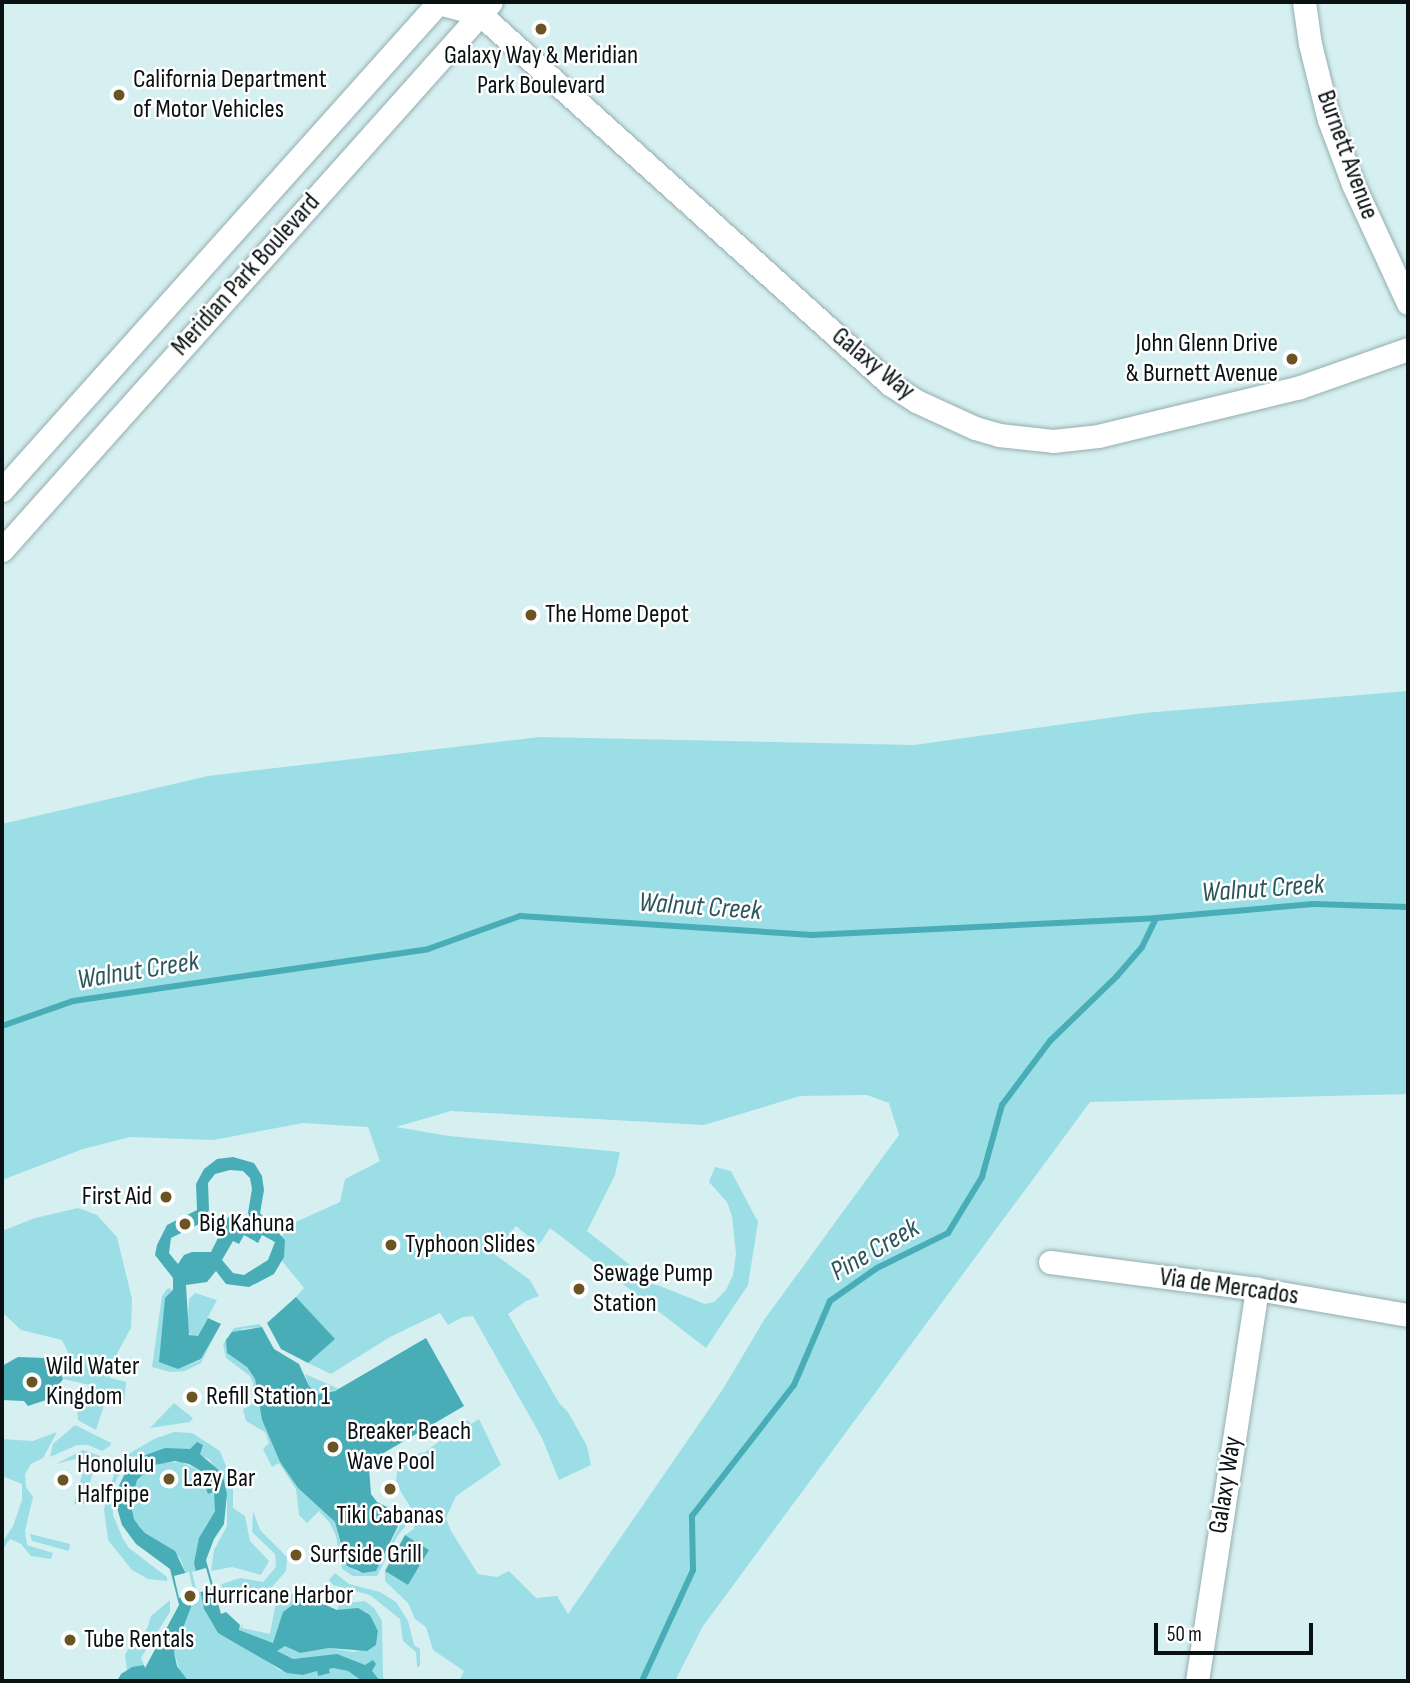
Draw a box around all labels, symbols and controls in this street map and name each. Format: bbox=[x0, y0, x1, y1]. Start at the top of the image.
marker: Galaxy Way & Meridian Park Boulevard bbox=[533, 21, 549, 37]
place label: Galaxy Way & Meridian Park Boulevard bbox=[444, 40, 638, 102]
place label: California Department of Motor Vehicles bbox=[133, 64, 327, 126]
street label: Burnett Avenue bbox=[1309, 86, 1385, 224]
marker: California Department of Motor Vehicles bbox=[111, 87, 127, 103]
street label: Meridian Park Boulevard bbox=[165, 188, 327, 362]
street label: Galaxy Way bbox=[825, 321, 921, 407]
place label: John Glenn Drive & Burnett Avenue bbox=[1126, 328, 1278, 390]
marker: John Glenn Drive & Burnett Avenue bbox=[1284, 351, 1300, 367]
place label: The Home Depot bbox=[545, 599, 689, 631]
marker: The Home Depot bbox=[523, 607, 539, 623]
water label: Walnut Creek bbox=[1201, 868, 1325, 910]
water label: Walnut Creek bbox=[638, 886, 762, 928]
water label: Walnut Creek bbox=[75, 945, 201, 997]
place label: First Aid bbox=[82, 1181, 152, 1213]
marker: First Aid bbox=[158, 1189, 174, 1205]
place label: Big Kahuna bbox=[199, 1208, 295, 1240]
water label: Pine Creek bbox=[825, 1211, 925, 1289]
marker: Big Kahuna bbox=[177, 1216, 193, 1232]
place label: Typhoon Slides bbox=[405, 1229, 535, 1261]
marker: Typhoon Slides bbox=[383, 1237, 399, 1253]
place label: Sewage Pump Station bbox=[593, 1258, 713, 1320]
street label: Via de Mercados bbox=[1157, 1262, 1301, 1312]
marker: Sewage Pump Station bbox=[571, 1281, 587, 1297]
place label: Wild Water Kingdom bbox=[46, 1351, 139, 1412]
marker: Wild Water Kingdom bbox=[24, 1374, 40, 1390]
place label: Refill Station 1 bbox=[206, 1381, 330, 1413]
marker: Refill Station 1 bbox=[184, 1389, 200, 1405]
place label: Breaker Beach Wave Pool bbox=[347, 1416, 471, 1478]
street label: Galaxy Way bbox=[1203, 1434, 1249, 1536]
marker: Breaker Beach Wave Pool bbox=[325, 1439, 341, 1455]
place label: Honolulu Halfpipe bbox=[77, 1449, 154, 1510]
place label: Lazy Bar bbox=[183, 1463, 255, 1495]
marker: Lazy Bar bbox=[161, 1471, 177, 1487]
marker: Honolulu Halfpipe bbox=[55, 1472, 71, 1488]
marker: Tiki Cabanas bbox=[382, 1481, 398, 1497]
place label: Tiki Cabanas bbox=[336, 1500, 444, 1532]
place label: Surfside Grill bbox=[310, 1539, 422, 1571]
marker: Surfside Grill bbox=[288, 1547, 304, 1563]
place label: Hurricane Harbor bbox=[204, 1580, 353, 1612]
marker: Hurricane Harbor bbox=[182, 1588, 198, 1604]
scale bar bbox=[1158, 1610, 1317, 1654]
text: 50 m bbox=[1167, 1622, 1202, 1647]
place label: Tube Rentals bbox=[84, 1624, 194, 1656]
marker: Tube Rentals bbox=[62, 1632, 78, 1648]

